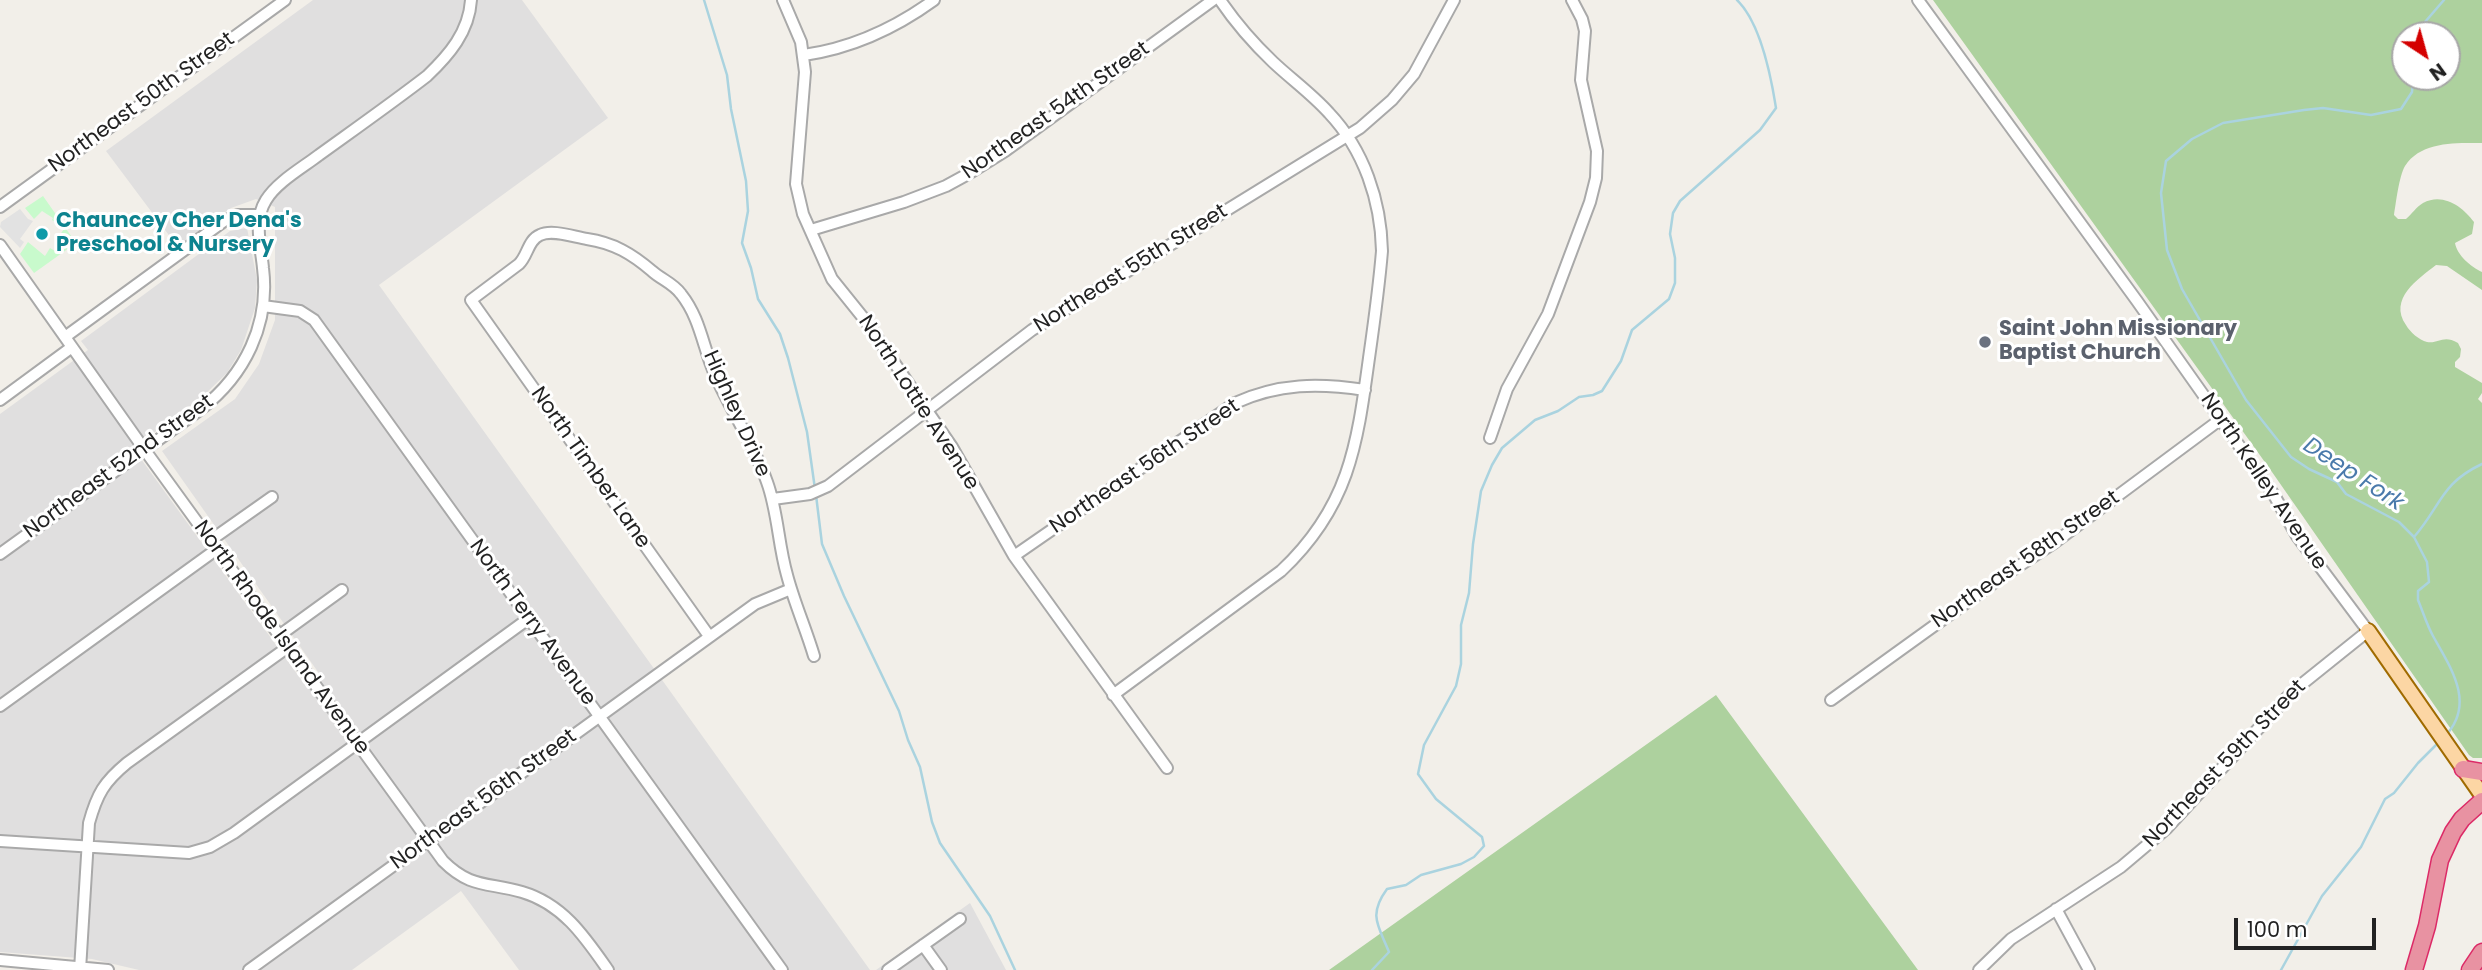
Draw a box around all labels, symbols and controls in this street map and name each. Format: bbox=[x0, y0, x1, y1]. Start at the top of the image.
north arrow bbox=[2391, 21, 2461, 91]
street label: Northeast 50th Street bbox=[44, 27, 240, 179]
street label: Northeast 54th Street bbox=[957, 37, 1155, 185]
text: N bbox=[2424, 57, 2451, 87]
street label: Northeast 55th Street bbox=[1030, 199, 1232, 339]
place label: Chauncey Cher Dena's Preschool & Nursery bbox=[56, 209, 302, 259]
marker: Chauncey Cher Dena's Preschool & Nursery bbox=[34, 226, 50, 242]
street label: North Lottie Avenue bbox=[852, 311, 984, 495]
place label: Saint John Missionary Baptist Church bbox=[1999, 317, 2237, 367]
marker: Saint John Missionary Baptist Church bbox=[1977, 334, 1993, 350]
street label: Highley Drive bbox=[697, 347, 775, 481]
street label: North Timber Lane bbox=[525, 382, 655, 554]
street label: North Kelley Avenue bbox=[2194, 389, 2332, 575]
street label: Northeast 52nd Street bbox=[19, 390, 219, 544]
street label: Northeast 56th Street bbox=[1045, 394, 1245, 540]
water label: Deep Fork bbox=[2298, 432, 2408, 518]
street label: Northeast 58th Street bbox=[1927, 486, 2125, 634]
street label: North Rhode Island Avenue bbox=[188, 516, 374, 760]
street label: North Terry Avenue bbox=[463, 535, 601, 711]
street label: Northeast 59th Street bbox=[2138, 675, 2312, 853]
street label: Northeast 56th Street bbox=[386, 724, 582, 876]
scale bar bbox=[2237, 904, 2379, 948]
text: 100 m bbox=[2247, 915, 2307, 944]

